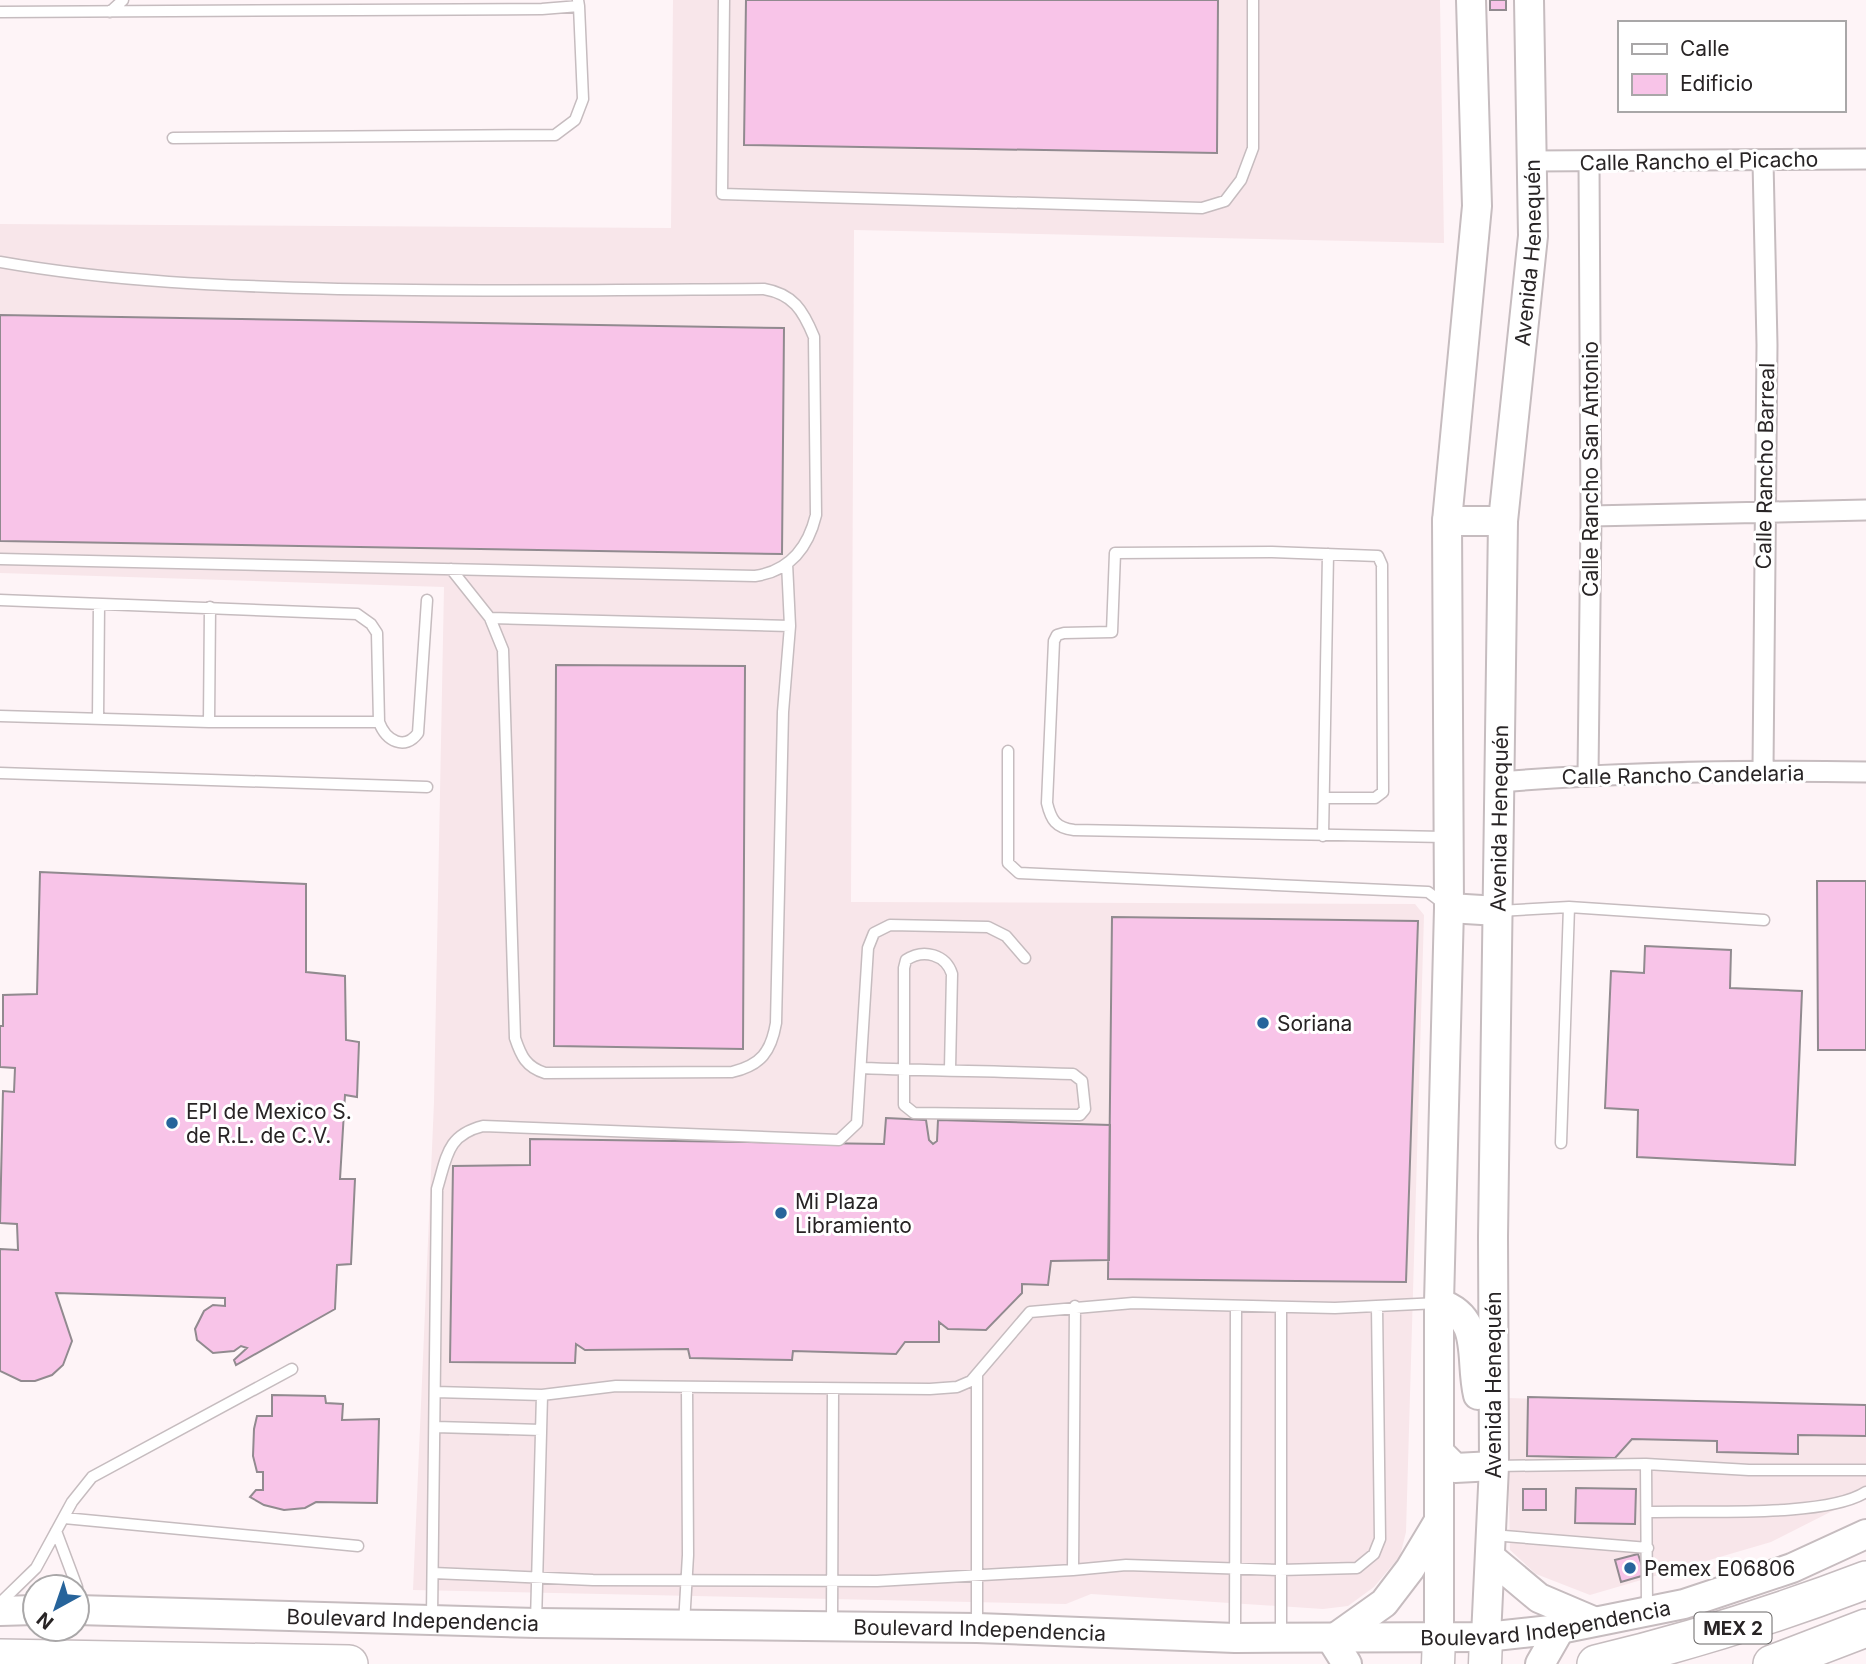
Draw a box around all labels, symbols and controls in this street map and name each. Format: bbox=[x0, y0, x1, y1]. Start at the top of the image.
legend bbox=[1618, 21, 1845, 112]
text: Calle bbox=[1680, 36, 1730, 61]
text: Edificio bbox=[1680, 71, 1753, 96]
street label: Calle Rancho el Picacho bbox=[1579, 146, 1819, 176]
street label: Avenida Henequén bbox=[1509, 159, 1546, 347]
street label: Calle Rancho San Antonio bbox=[1578, 341, 1603, 597]
street label: Calle Rancho Barreal bbox=[1751, 362, 1779, 570]
street label: Avenida Henequén bbox=[1485, 724, 1513, 912]
street label: Calle Rancho Candelaria bbox=[1561, 760, 1805, 790]
place label: Soriana bbox=[1277, 1011, 1352, 1036]
marker: Soriana bbox=[1255, 1015, 1271, 1031]
place label: EPI de Mexico S. de R.L. de C.V. bbox=[186, 1099, 352, 1148]
marker: EPI de Mexico S. de R.L. de C.V. bbox=[164, 1115, 180, 1131]
place label: Mi Plaza Libramiento bbox=[795, 1189, 912, 1238]
marker: Mi Plaza Libramiento bbox=[773, 1205, 789, 1221]
street label: Avenida Henequén bbox=[1481, 1291, 1506, 1479]
place label: Pemex E06806 bbox=[1644, 1556, 1795, 1581]
marker: Pemex E06806 bbox=[1622, 1560, 1638, 1576]
north arrow bbox=[21, 1573, 91, 1643]
street label: Boulevard Independencia bbox=[1420, 1595, 1673, 1650]
street label: Boulevard Independencia bbox=[286, 1603, 539, 1636]
text: N bbox=[32, 1607, 58, 1634]
road number: MEX 2 bbox=[1694, 1612, 1772, 1644]
street label: Boulevard Independencia bbox=[853, 1614, 1107, 1645]

